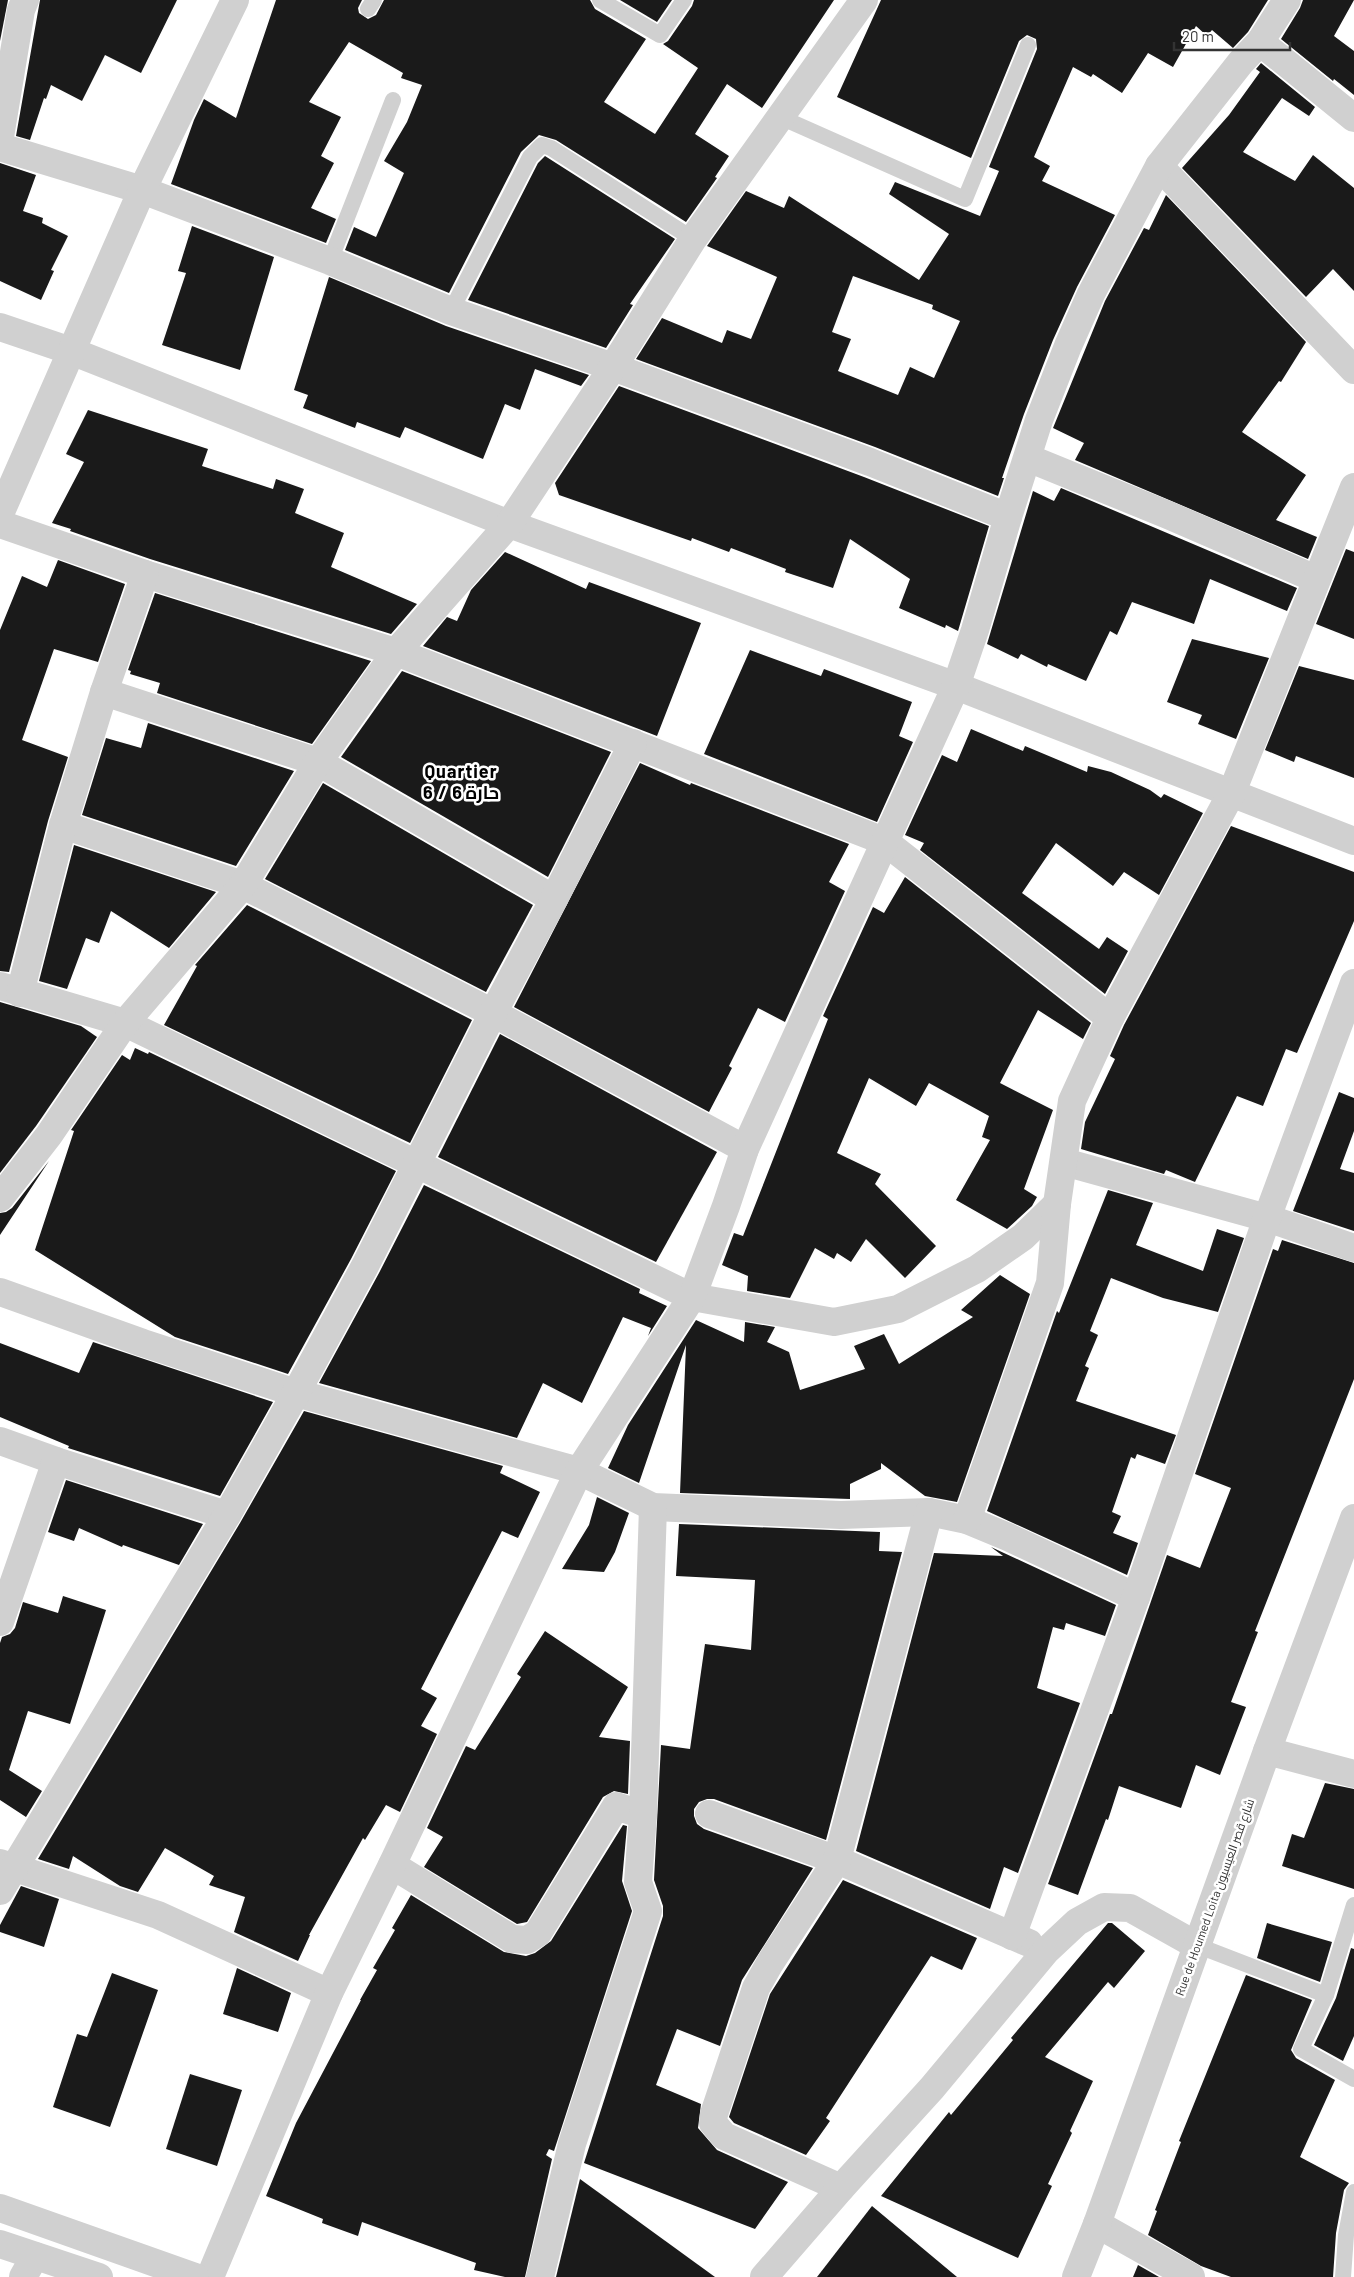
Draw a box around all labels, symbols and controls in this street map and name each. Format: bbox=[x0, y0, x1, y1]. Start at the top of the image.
scale bar bbox=[1174, 20, 1290, 52]
text: 20 m bbox=[1182, 27, 1214, 45]
district label: Quartier 6 / حارة 6 bbox=[423, 760, 499, 803]
street label: Rue de Houmed Loita شارع قصر العيسيون bbox=[1172, 1797, 1258, 1998]

